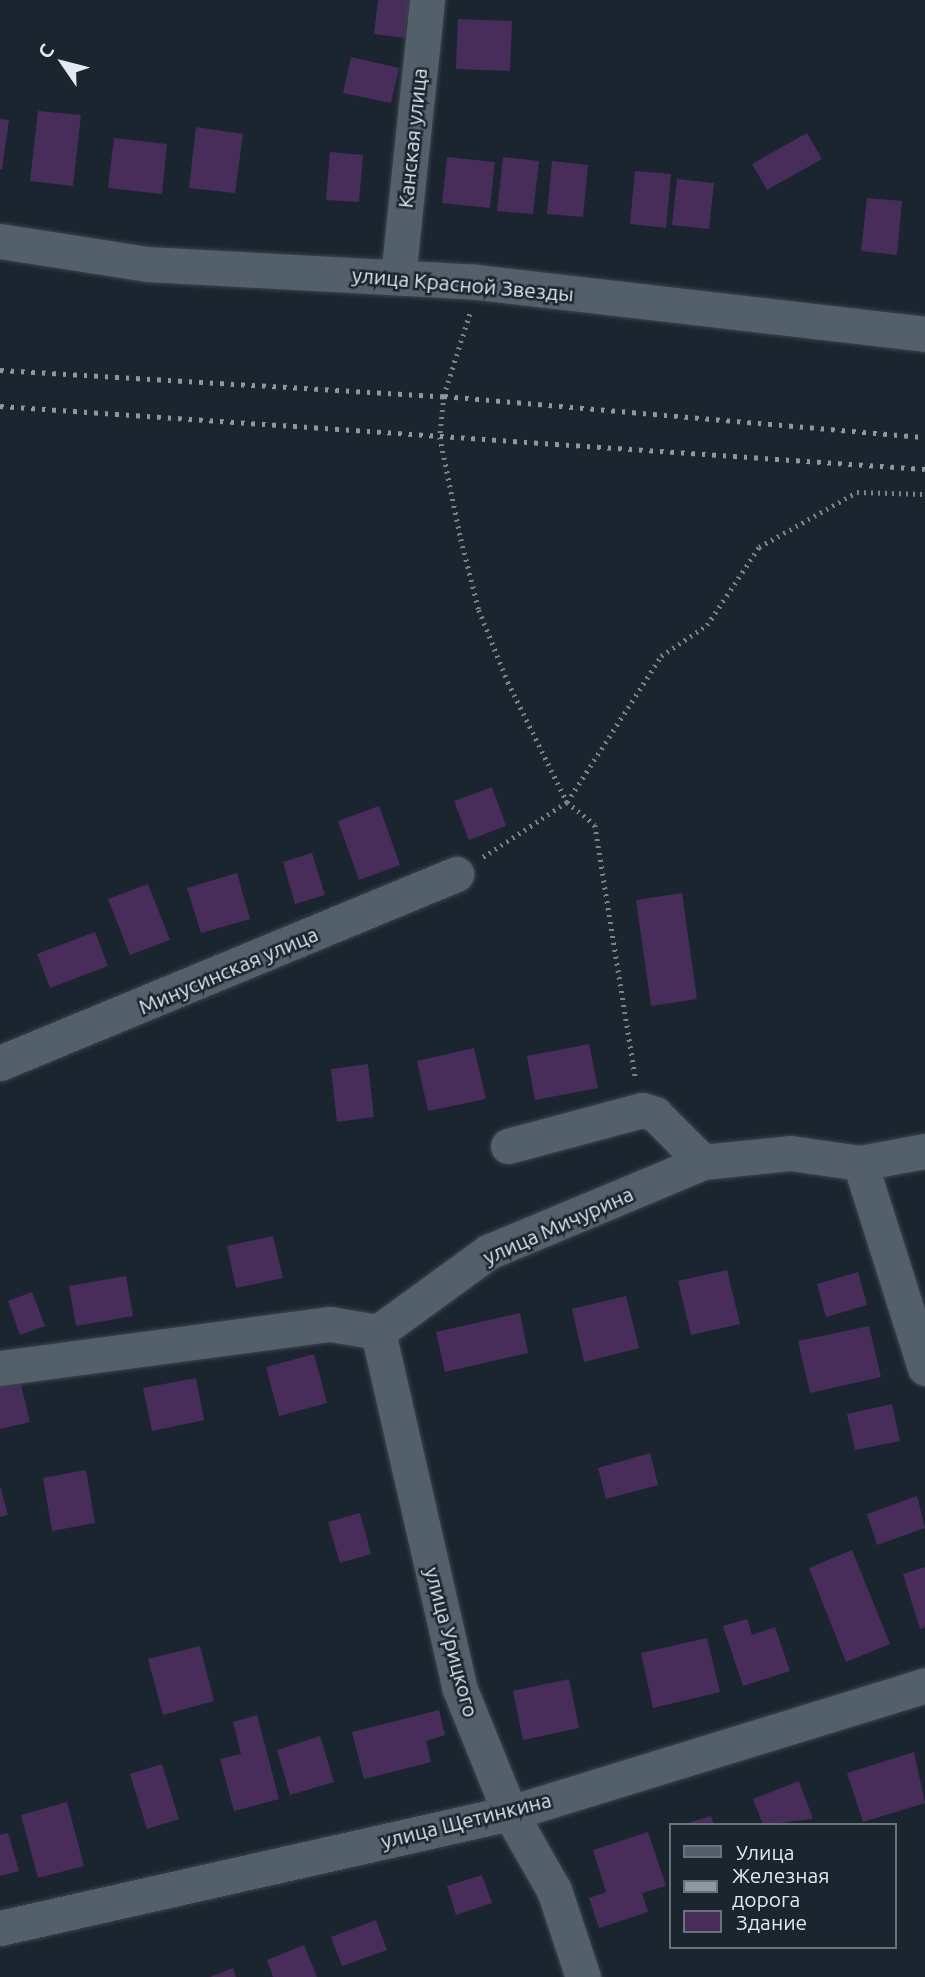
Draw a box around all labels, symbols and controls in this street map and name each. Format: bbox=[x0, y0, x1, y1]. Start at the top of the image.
north arrow bbox=[28, 28, 98, 98]
text: С bbox=[33, 40, 58, 62]
street label: Канская улица bbox=[392, 67, 432, 209]
street label: улица Красной Звезды bbox=[351, 262, 575, 306]
street label: Минусинская улица bbox=[134, 921, 322, 1019]
street label: улица Мичурина bbox=[479, 1181, 637, 1269]
street label: улица Урицкого bbox=[420, 1564, 484, 1720]
street label: улица Щетинкина bbox=[378, 1787, 554, 1853]
legend bbox=[670, 1823, 897, 1949]
text: Улица bbox=[736, 1840, 794, 1864]
text: Железная дорога bbox=[732, 1863, 830, 1911]
text: Здание bbox=[736, 1910, 807, 1934]

